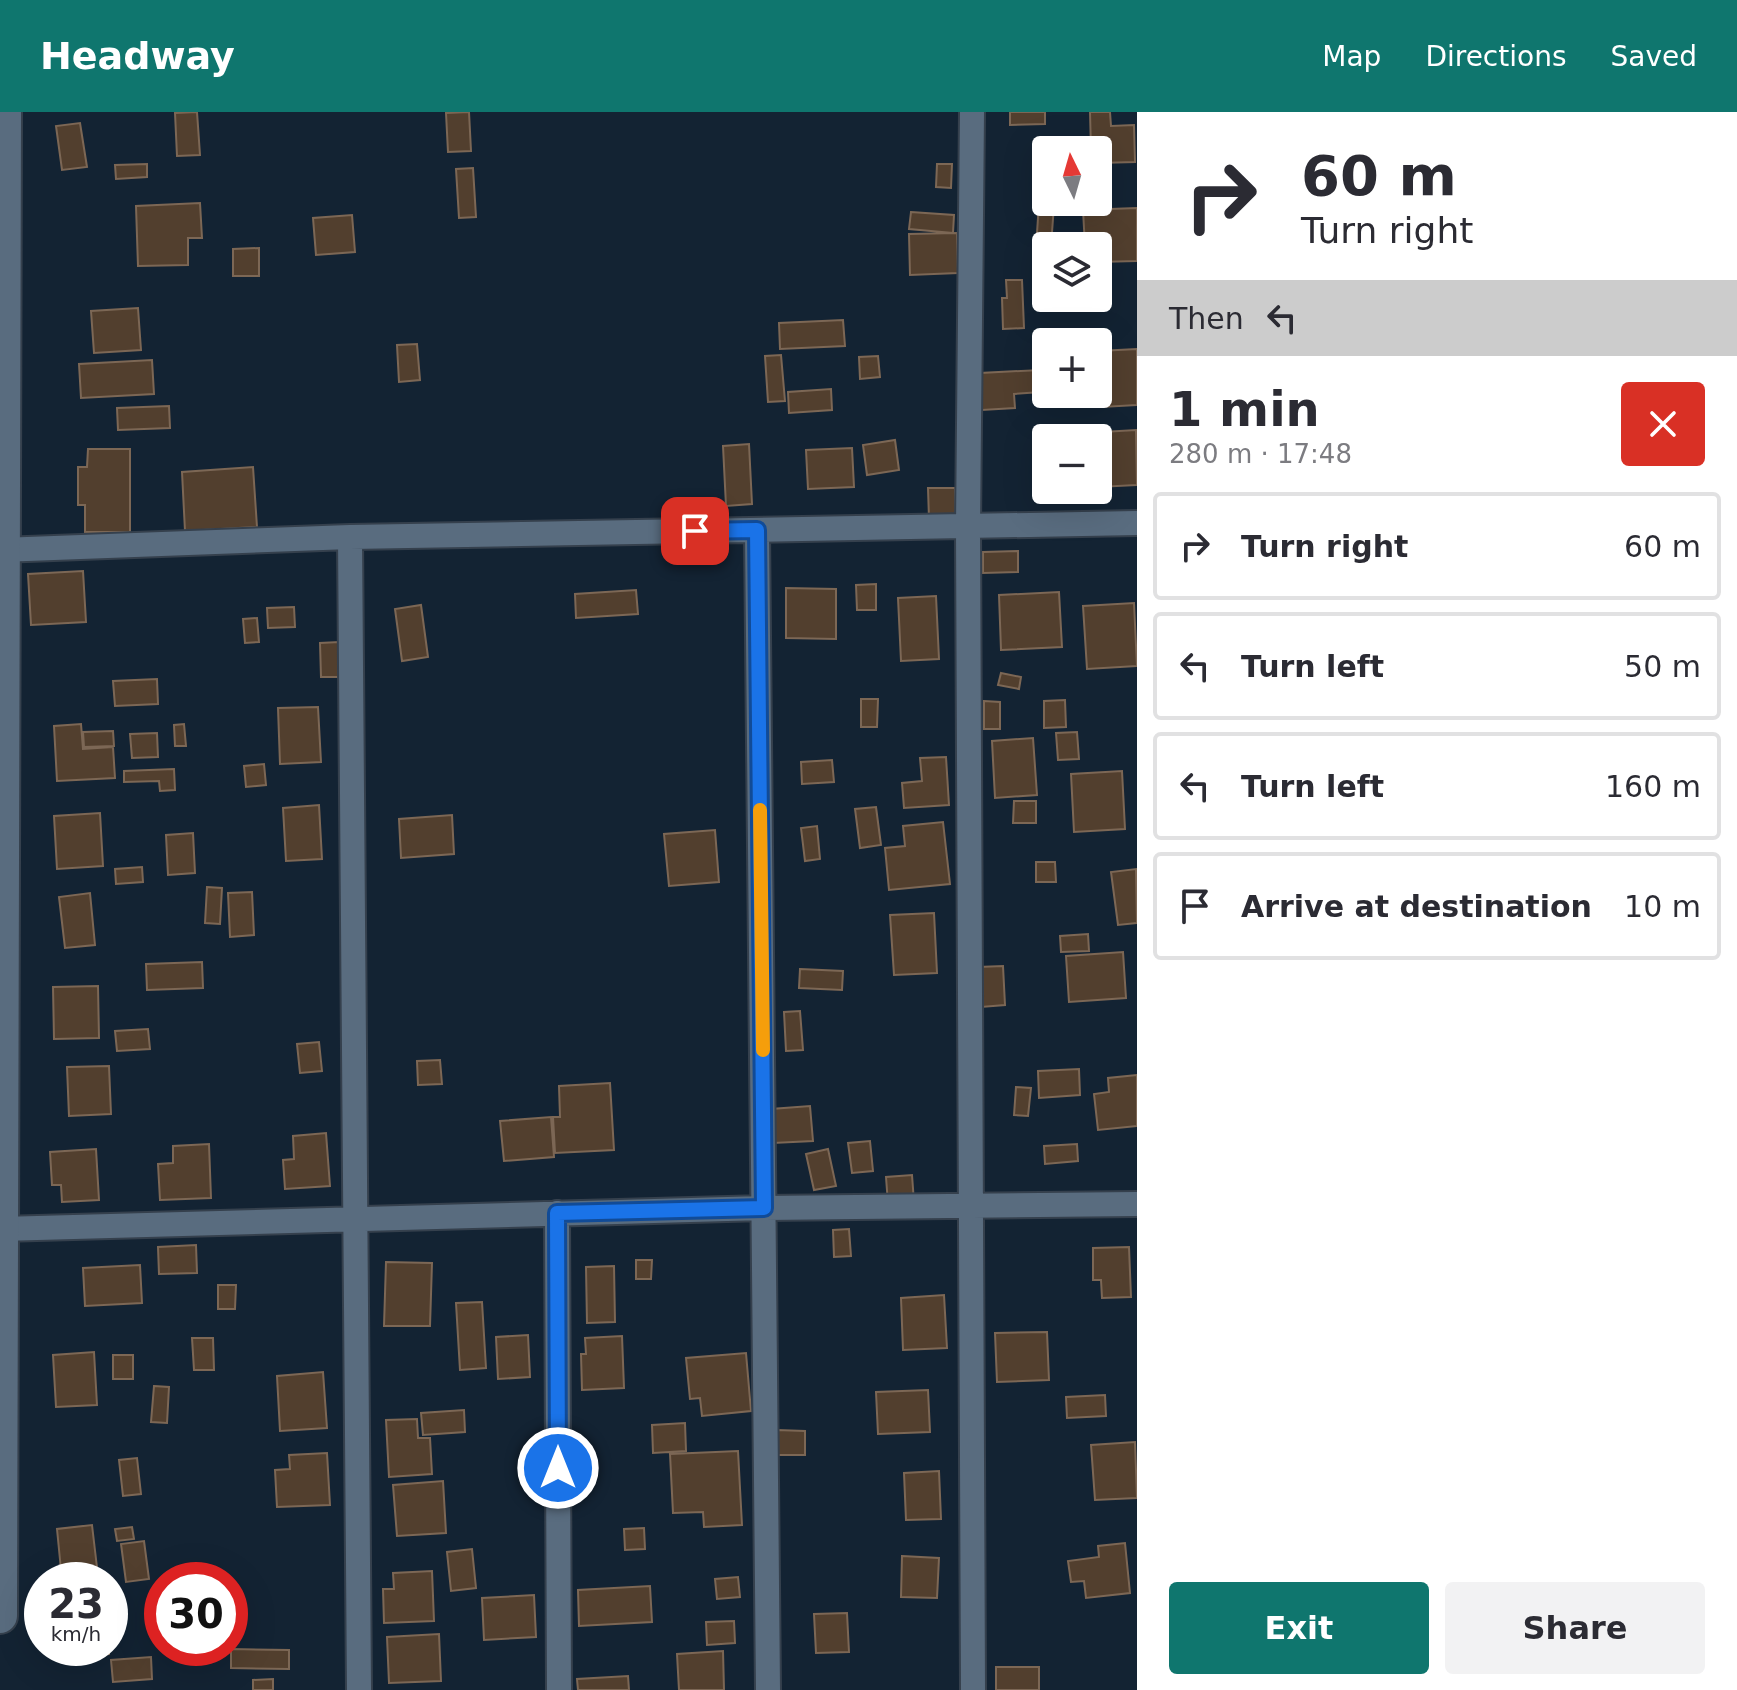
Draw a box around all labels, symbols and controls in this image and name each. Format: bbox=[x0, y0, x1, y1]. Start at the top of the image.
text: Headway bbox=[40, 34, 235, 78]
text: Map bbox=[1322, 40, 1381, 73]
text: Directions bbox=[1425, 40, 1566, 73]
text: Saved bbox=[1610, 40, 1697, 73]
north arrow bbox=[1032, 136, 1112, 216]
map controls bbox=[1032, 136, 1112, 504]
text: 60 m bbox=[1301, 143, 1457, 208]
icon: right bbox=[1169, 144, 1273, 248]
text: Turn right bbox=[1301, 210, 1473, 251]
button: layers bbox=[1032, 232, 1112, 312]
icon: left bbox=[1260, 296, 1304, 340]
text: Then bbox=[1169, 301, 1244, 336]
button: + bbox=[1032, 328, 1112, 408]
text: 1 min bbox=[1169, 381, 1320, 437]
button: close bbox=[1621, 382, 1705, 466]
button: − bbox=[1032, 424, 1112, 504]
text: 280 m · 17:48 bbox=[1169, 439, 1352, 469]
pin bbox=[661, 497, 729, 565]
icon: arrive bbox=[673, 509, 717, 553]
icon: right bbox=[1173, 524, 1217, 568]
text: Turn right bbox=[1241, 529, 1408, 564]
text: 60 m bbox=[1624, 529, 1701, 564]
icon: left bbox=[1173, 644, 1217, 688]
text: Turn left bbox=[1241, 649, 1384, 684]
text: 50 m bbox=[1624, 649, 1701, 684]
icon: left bbox=[1173, 764, 1217, 808]
text: Turn left bbox=[1241, 769, 1384, 804]
text: 160 m bbox=[1605, 769, 1701, 804]
icon: arrive bbox=[1173, 884, 1217, 928]
text: Arrive at destination bbox=[1241, 889, 1592, 924]
text: 10 m bbox=[1624, 889, 1701, 924]
position arrow bbox=[516, 1426, 600, 1510]
speed limit sign: 30 bbox=[144, 1562, 248, 1666]
text: 23 bbox=[48, 1581, 104, 1627]
button: Exit bbox=[1169, 1582, 1429, 1674]
button: Share bbox=[1445, 1582, 1705, 1674]
text: km/h bbox=[51, 1622, 101, 1646]

